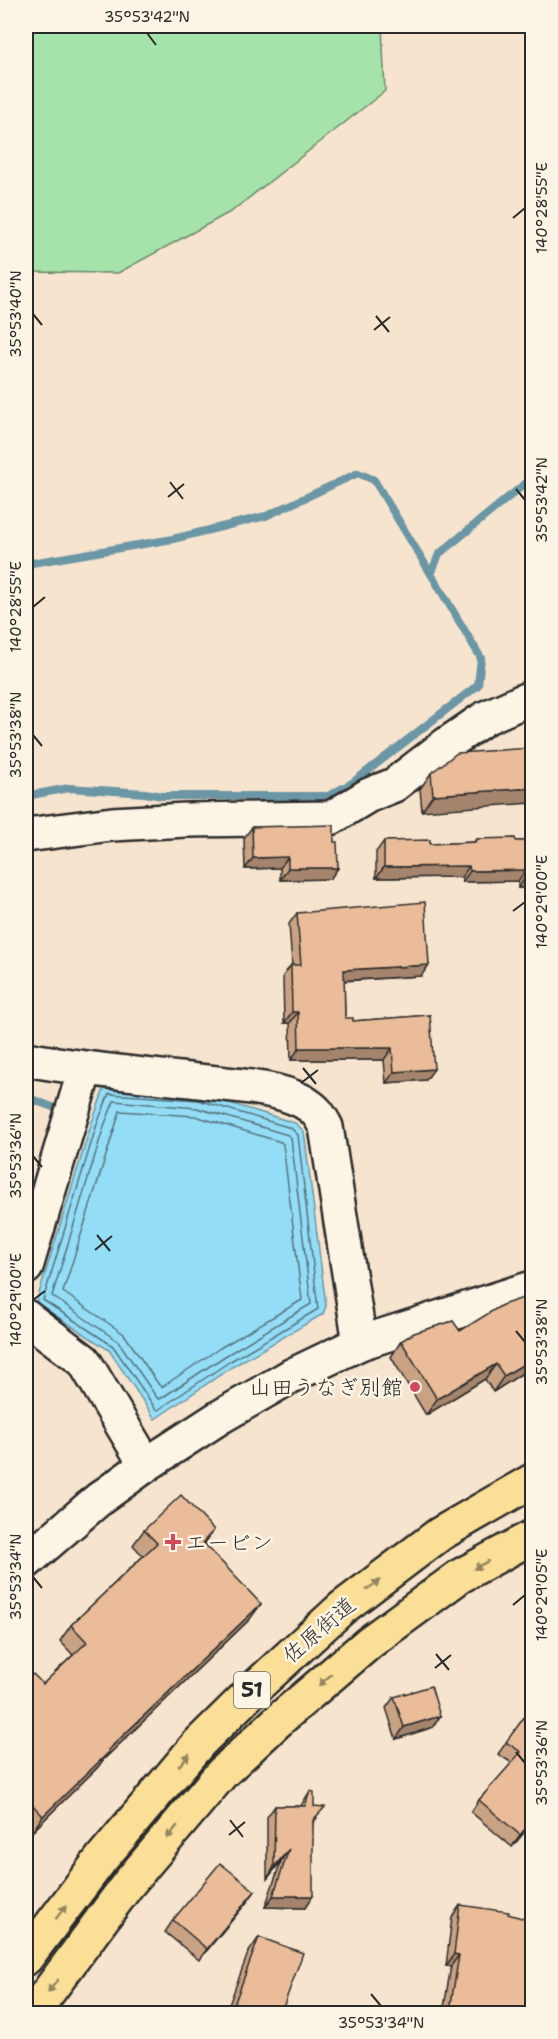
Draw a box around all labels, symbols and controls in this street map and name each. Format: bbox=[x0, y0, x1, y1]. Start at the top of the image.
text: 35°53'42"N bbox=[104, 7, 190, 27]
text: 140°28'55"E bbox=[532, 162, 552, 254]
text: 35°53'40"N bbox=[6, 270, 26, 358]
text: 35°53'42"N bbox=[532, 457, 552, 543]
text: 140°28'55"E bbox=[6, 561, 26, 653]
text: 35°53'38"N bbox=[6, 692, 26, 778]
text: 140°29'00"E bbox=[532, 855, 552, 949]
text: 35°53'36"N bbox=[6, 1113, 26, 1199]
text: 140°29'00"E bbox=[6, 1253, 26, 1347]
text: 35°53'38"N bbox=[532, 1299, 552, 1385]
place label: 山田うなぎ別館 bbox=[249, 1373, 403, 1402]
marker: 山田うなぎ別館 bbox=[408, 1380, 422, 1394]
place label: エービン bbox=[185, 1528, 273, 1557]
text: 35°53'34"N bbox=[6, 1534, 26, 1620]
marker: エービン bbox=[166, 1535, 180, 1549]
text: 140°29'05"E bbox=[532, 1549, 552, 1641]
one-way arrow bbox=[472, 1560, 489, 1570]
one-way arrow bbox=[364, 1579, 380, 1591]
street label: 佐原街道 bbox=[276, 1590, 362, 1670]
road number: 51 bbox=[234, 1672, 270, 1708]
one-way arrow bbox=[318, 1673, 333, 1686]
text: 35°53'36"N bbox=[532, 1720, 552, 1806]
one-way arrow bbox=[177, 1753, 190, 1768]
one-way arrow bbox=[166, 1824, 179, 1839]
one-way arrow bbox=[54, 1904, 66, 1919]
one-way arrow bbox=[47, 1979, 59, 1994]
text: 35°53'34"N bbox=[338, 2013, 424, 2033]

